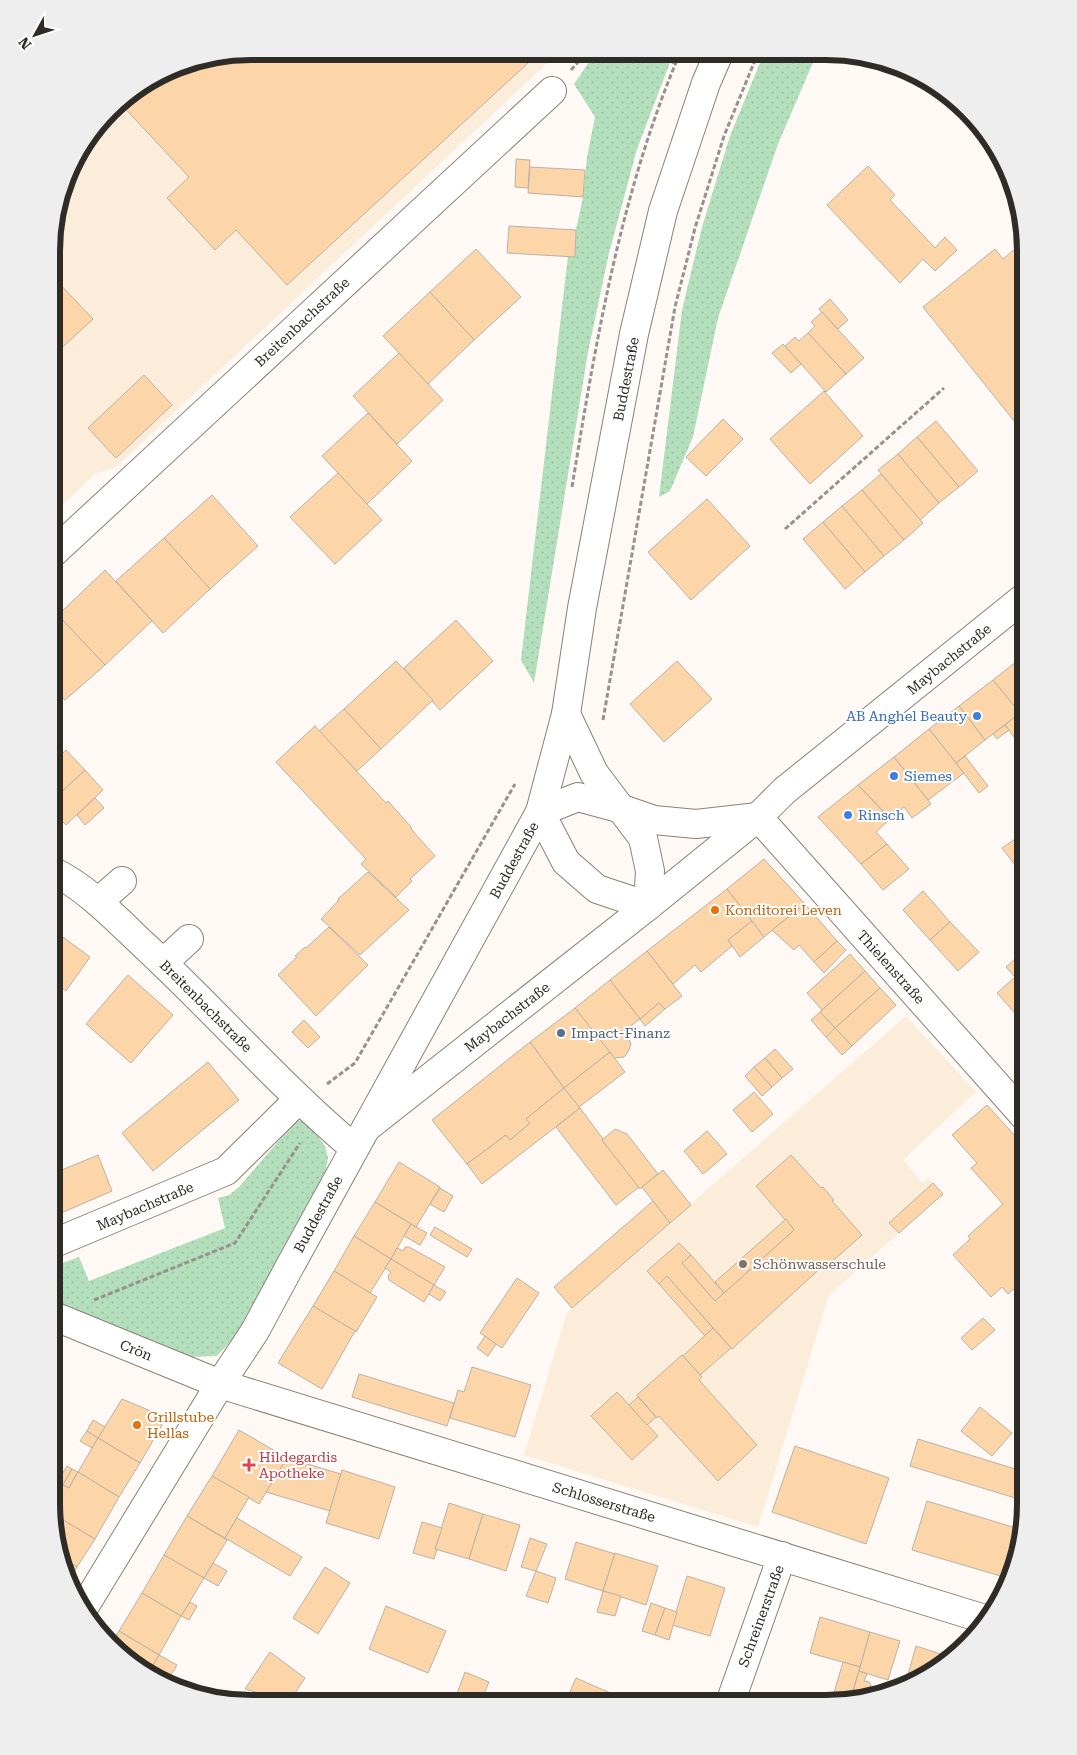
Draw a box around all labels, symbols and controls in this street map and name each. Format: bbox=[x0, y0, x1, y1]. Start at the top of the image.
north arrow bbox=[10, 10, 60, 60]
text: N bbox=[15, 34, 35, 53]
street label: Breitenbachstraße bbox=[251, 274, 353, 370]
street label: Buddestraße bbox=[610, 335, 642, 422]
street label: Maybachstraße bbox=[904, 620, 994, 698]
place label: AB Anghel Beauty bbox=[846, 708, 968, 724]
marker: AB Anghel Beauty bbox=[971, 710, 983, 722]
place label: Siemes bbox=[904, 768, 952, 784]
marker: Siemes bbox=[888, 770, 900, 782]
place label: Rinsch bbox=[858, 807, 905, 823]
marker: Rinsch bbox=[842, 809, 854, 821]
street label: Buddestraße bbox=[486, 819, 542, 901]
place label: Konditorei Leven bbox=[725, 902, 842, 918]
marker: Konditorei Leven bbox=[709, 904, 721, 916]
street label: Thielenstraße bbox=[854, 927, 928, 1007]
street label: Breitenbachstraße bbox=[157, 957, 256, 1056]
street label: Maybachstraße bbox=[461, 979, 553, 1055]
place label: Impact-Finanz bbox=[571, 1025, 670, 1041]
marker: Impact-Finanz bbox=[555, 1027, 567, 1039]
street label: Buddestraße bbox=[290, 1173, 346, 1255]
street label: Maybachstraße bbox=[94, 1178, 196, 1234]
place label: Schönwasserschule bbox=[753, 1256, 886, 1272]
marker: Schönwasserschule bbox=[737, 1258, 749, 1270]
street label: Crön bbox=[118, 1336, 154, 1364]
place label: Grillstube Hellas bbox=[147, 1409, 214, 1441]
marker: Grillstube Hellas bbox=[131, 1419, 143, 1431]
place label: Hildegardis Apotheke bbox=[259, 1449, 337, 1481]
marker: Hildegardis Apotheke bbox=[243, 1459, 255, 1471]
street label: Schlosserstraße bbox=[551, 1479, 658, 1525]
street label: Schreinerstraße bbox=[735, 1562, 787, 1669]

